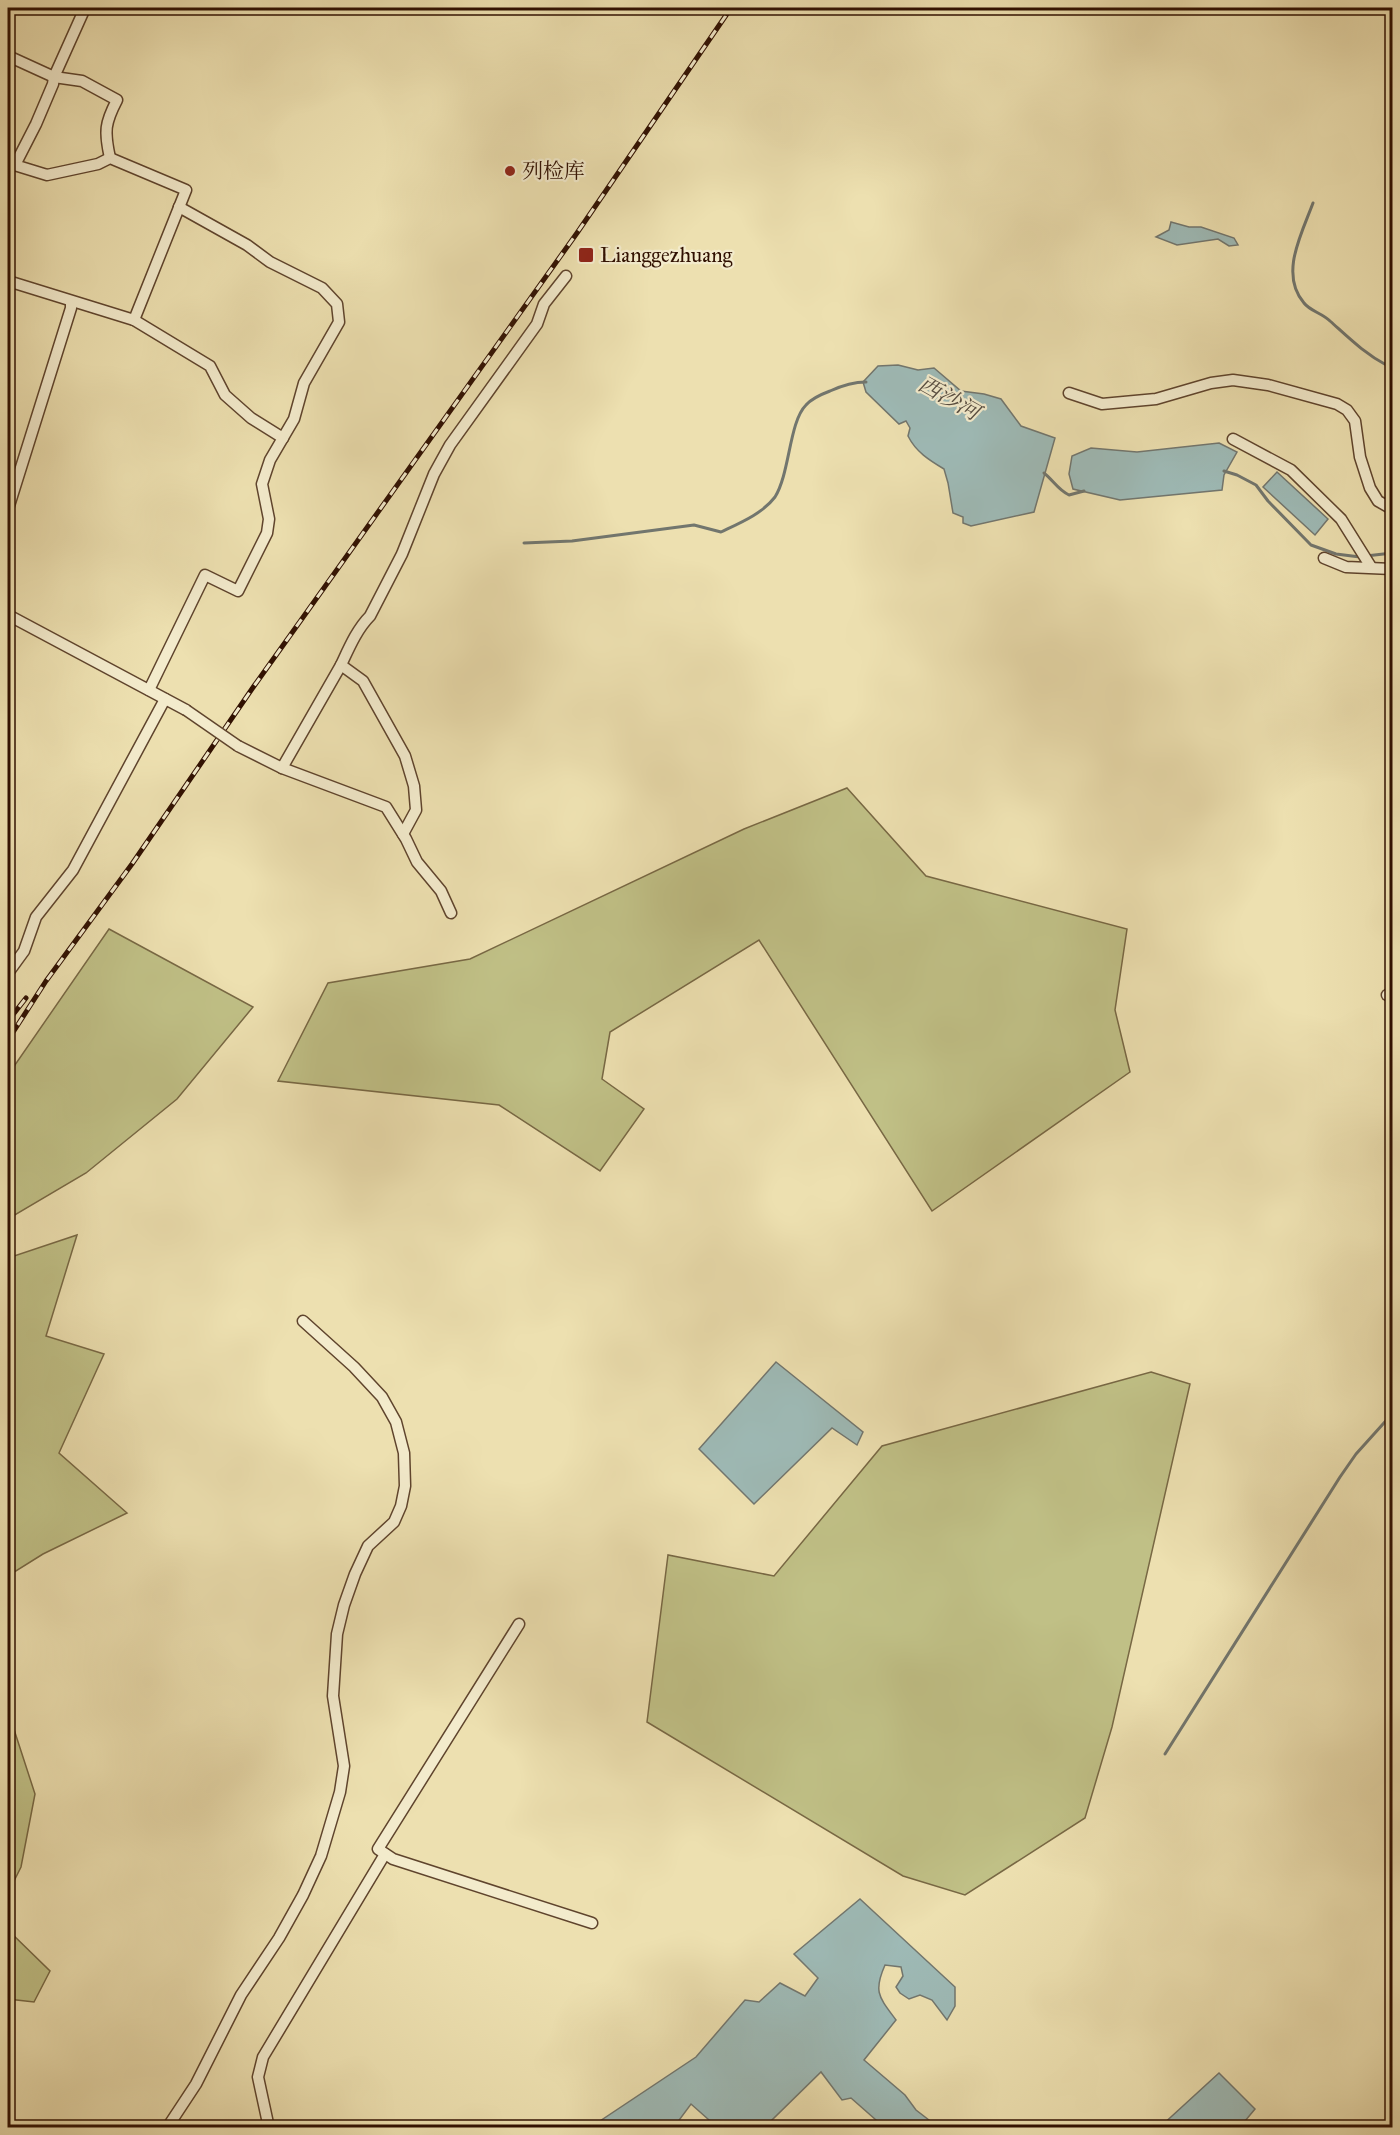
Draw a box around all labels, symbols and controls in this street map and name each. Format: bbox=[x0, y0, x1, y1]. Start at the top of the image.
place label: 列检库 bbox=[522, 158, 585, 184]
marker: 列检库 bbox=[503, 164, 517, 178]
place label: Lianggezhuang bbox=[600, 242, 733, 268]
marker: Lianggezhuang bbox=[577, 246, 595, 264]
water label: 西沙河 bbox=[914, 370, 988, 428]

